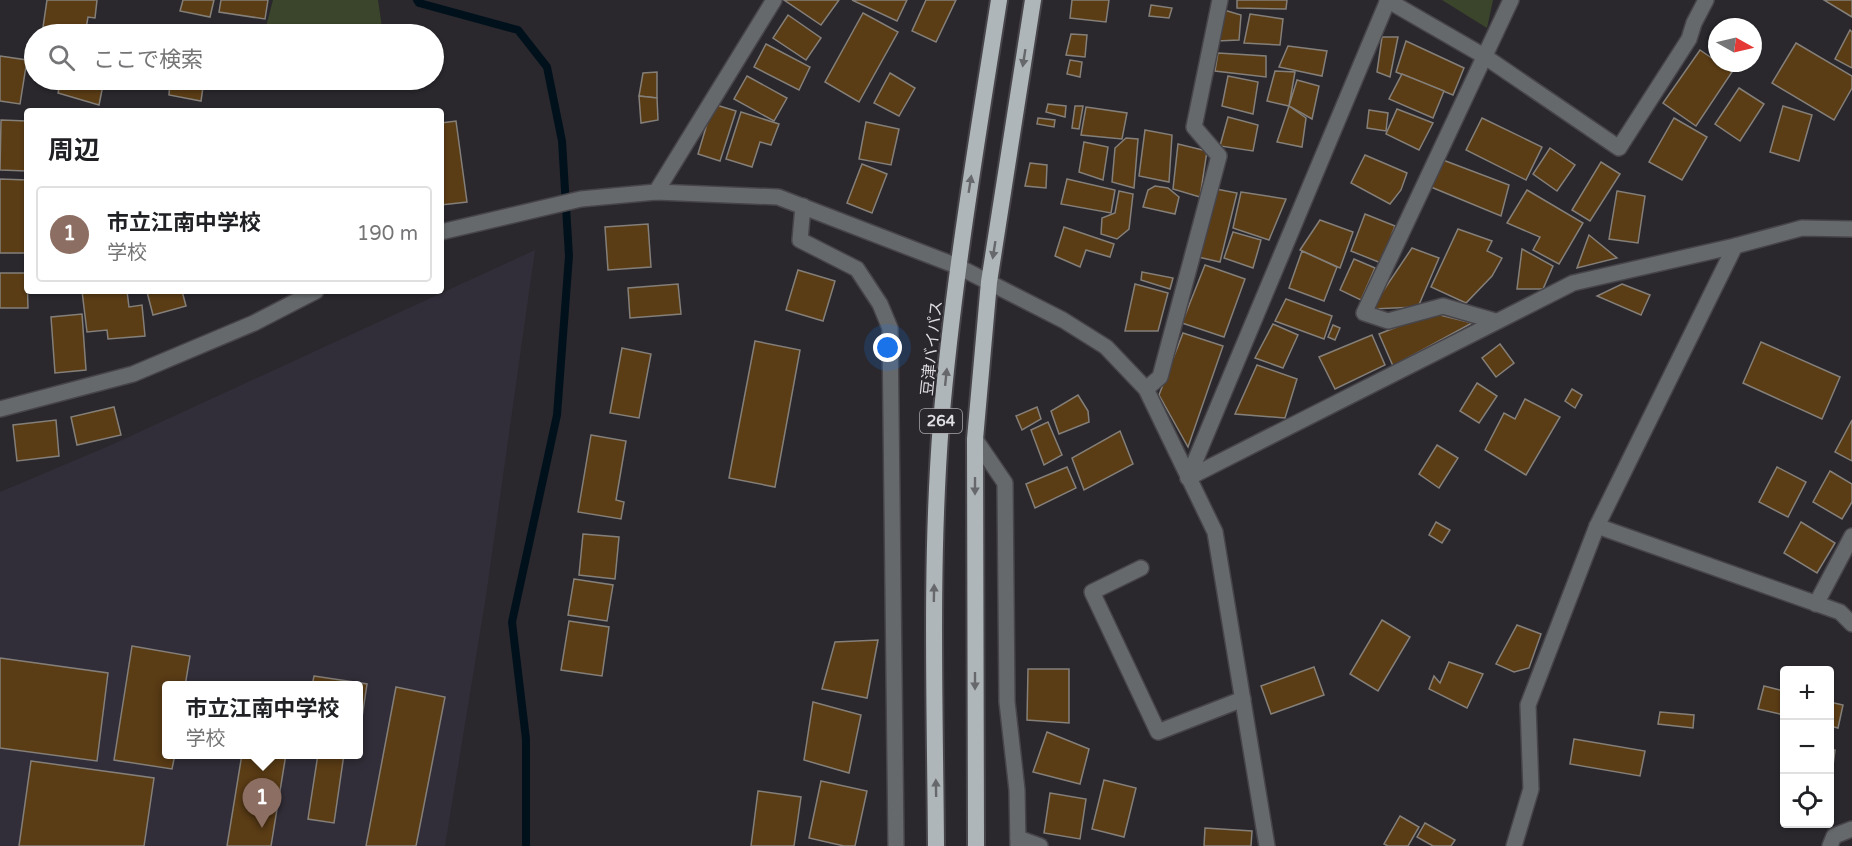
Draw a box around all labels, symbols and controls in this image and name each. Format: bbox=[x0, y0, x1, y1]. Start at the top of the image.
north arrow bbox=[1708, 18, 1762, 72]
search box bbox=[24, 24, 444, 90]
icon: search bbox=[45, 41, 78, 74]
text: ここで検索 bbox=[93, 47, 203, 73]
one-way arrow bbox=[1020, 48, 1029, 67]
text: 周辺 bbox=[48, 135, 100, 166]
one-way arrow bbox=[965, 174, 974, 193]
text: 市立江南中学校 bbox=[107, 210, 261, 236]
text: 1 bbox=[63, 222, 76, 246]
text: 190 m bbox=[357, 222, 418, 246]
text: 学校 bbox=[107, 241, 147, 265]
one-way arrow bbox=[989, 241, 998, 260]
street label: 豆津バイパス bbox=[917, 299, 947, 397]
your location bbox=[873, 333, 902, 362]
one-way arrow bbox=[941, 367, 951, 386]
road number: 264 bbox=[920, 409, 962, 433]
one-way arrow bbox=[970, 477, 980, 496]
one-way arrow bbox=[929, 583, 938, 602]
map controls bbox=[1780, 666, 1834, 828]
button: + bbox=[1780, 666, 1834, 720]
one-way arrow bbox=[970, 672, 980, 691]
popup bbox=[162, 681, 363, 759]
text: 市立江南中学校 bbox=[185, 696, 340, 722]
button: − bbox=[1780, 720, 1834, 774]
text: 学校 bbox=[185, 727, 225, 751]
button: locate bbox=[1780, 774, 1834, 828]
pin: 1 bbox=[242, 778, 282, 828]
one-way arrow bbox=[931, 778, 941, 797]

